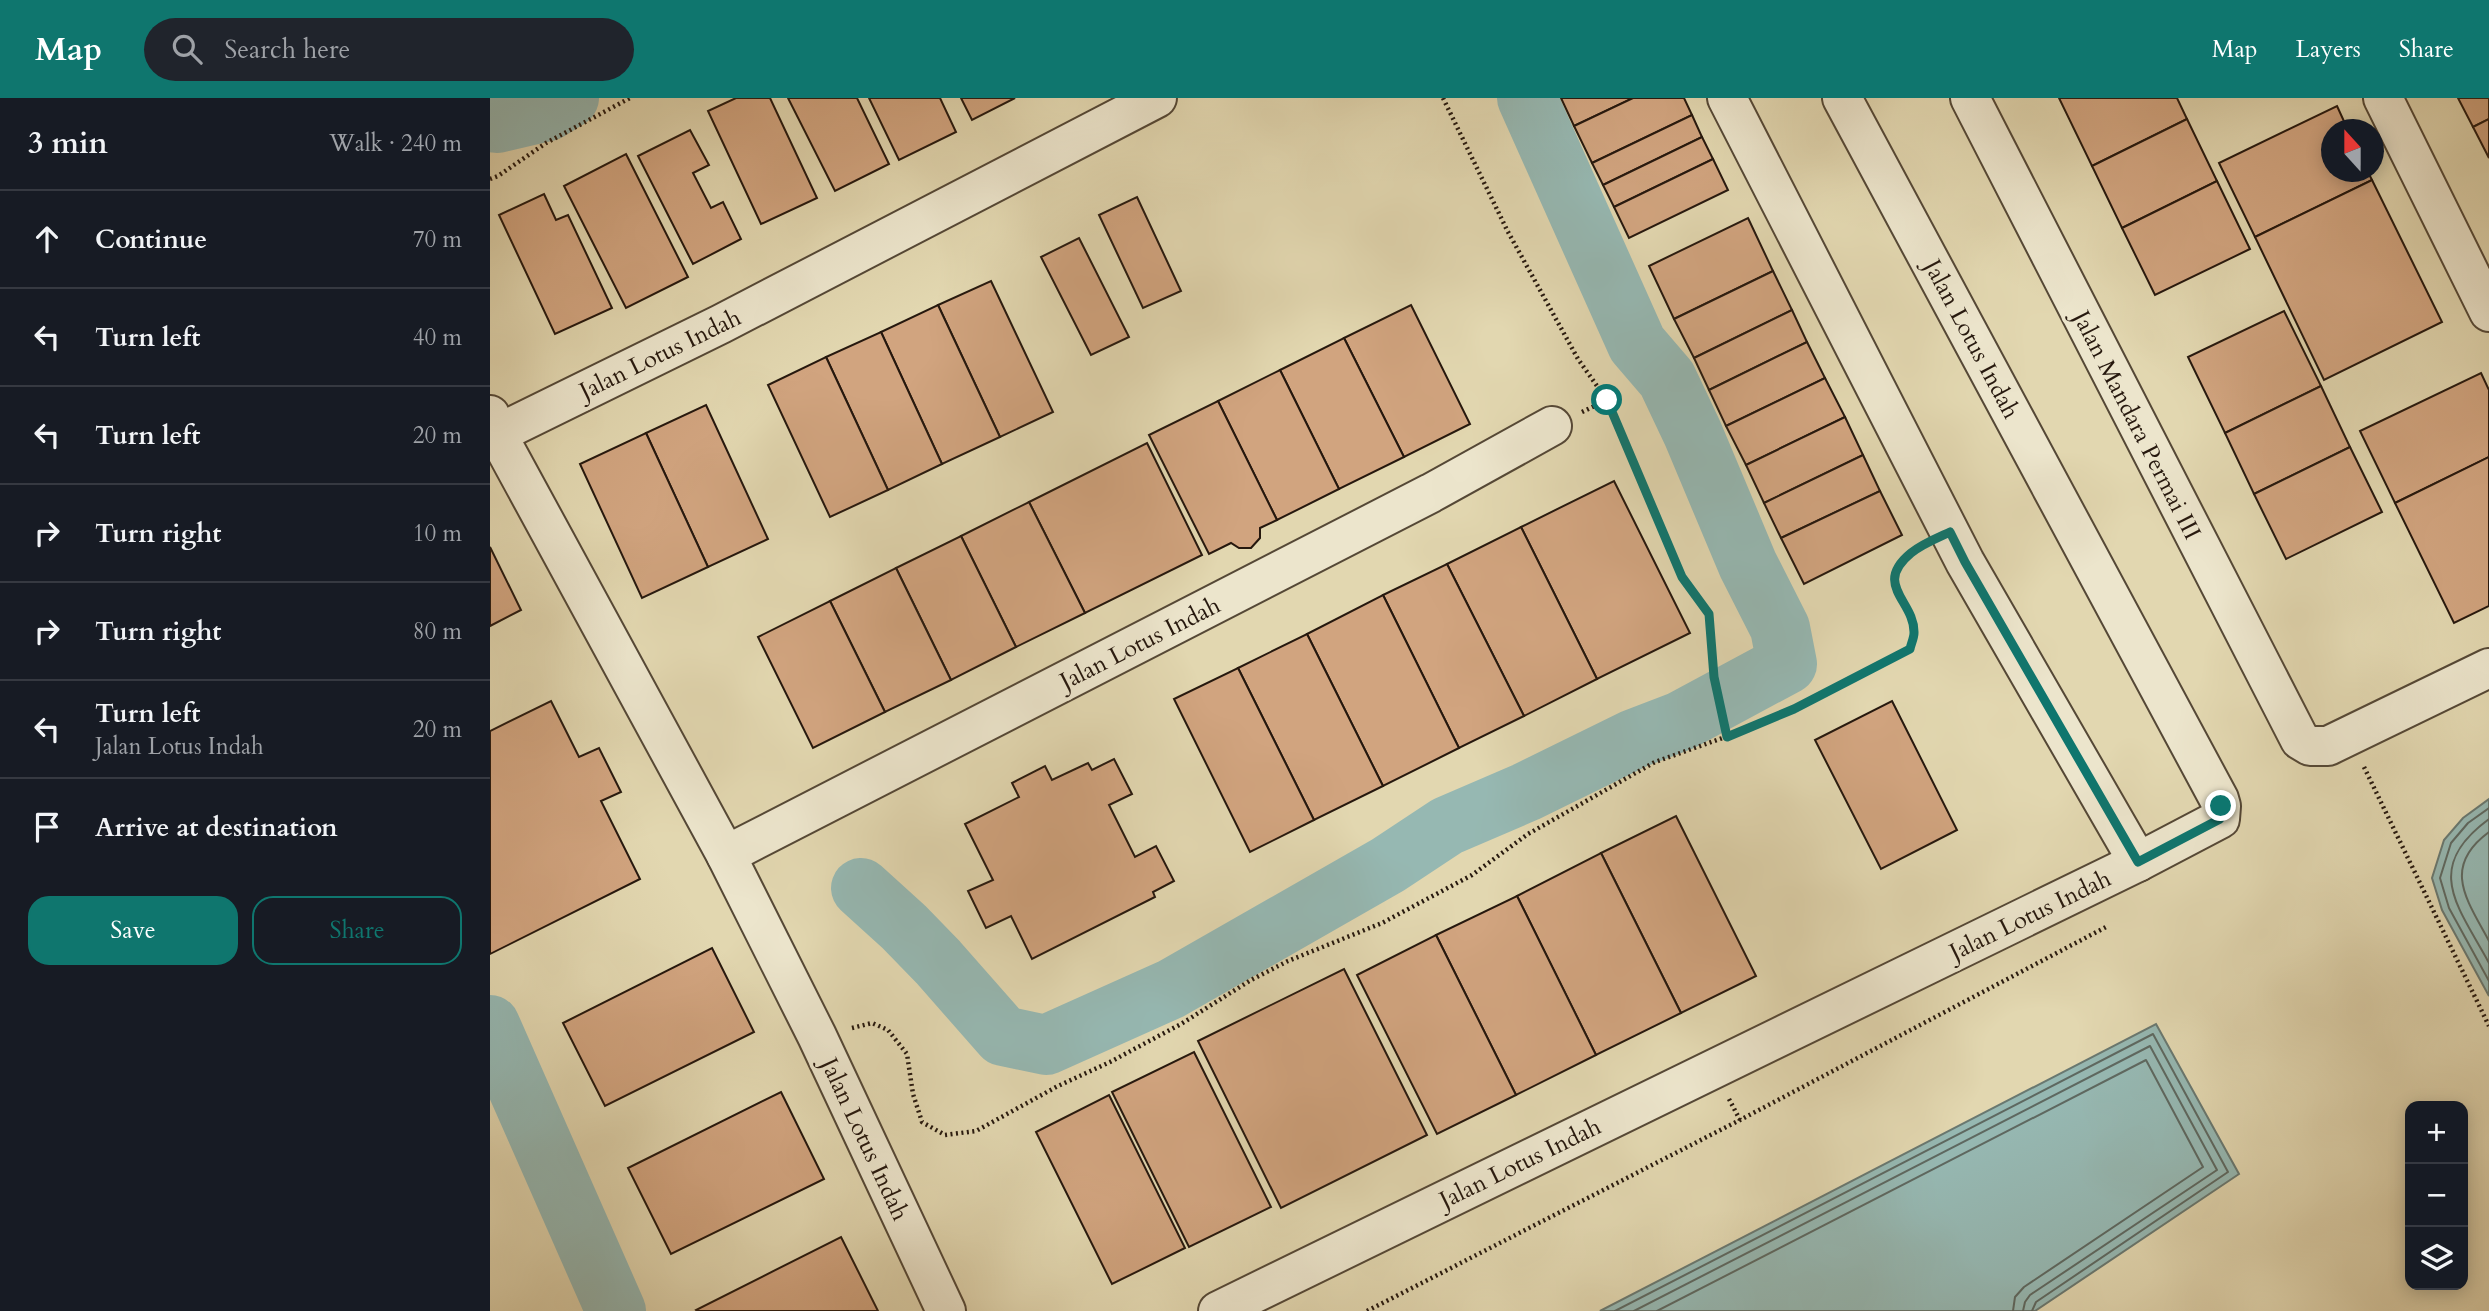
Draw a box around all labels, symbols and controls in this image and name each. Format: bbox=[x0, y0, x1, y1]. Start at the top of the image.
search box bbox=[144, 18, 634, 81]
text: Map bbox=[35, 27, 102, 72]
icon: search bbox=[168, 30, 206, 68]
text: Search here bbox=[224, 32, 350, 67]
text: Map bbox=[2212, 33, 2258, 66]
text: Layers bbox=[2296, 33, 2361, 66]
text: Share bbox=[2399, 33, 2454, 66]
north arrow bbox=[2321, 119, 2384, 182]
text: 3 min bbox=[28, 123, 108, 164]
text: Walk · 240 m bbox=[329, 128, 462, 159]
icon: ahead bbox=[28, 220, 66, 258]
text: Continue bbox=[95, 222, 207, 257]
text: 70 m bbox=[413, 224, 462, 255]
street label: Jalan Lotus Indah bbox=[1914, 251, 2027, 425]
street label: Jalan Lotus Indah bbox=[571, 301, 747, 409]
street label: Jalan Mandara Permai III bbox=[2063, 302, 2209, 545]
icon: left bbox=[28, 318, 66, 356]
text: Turn left bbox=[95, 320, 200, 355]
text: 40 m bbox=[413, 322, 462, 353]
route start bbox=[1591, 384, 1622, 415]
icon: left bbox=[28, 416, 66, 454]
text: Turn left bbox=[95, 418, 200, 453]
text: 20 m bbox=[413, 420, 462, 451]
icon: right bbox=[28, 514, 66, 552]
text: Turn right bbox=[95, 516, 222, 551]
text: 10 m bbox=[413, 518, 462, 549]
street label: Jalan Lotus Indah bbox=[1052, 589, 1226, 699]
icon: right bbox=[28, 612, 66, 650]
text: Turn right bbox=[95, 614, 222, 649]
text: 80 m bbox=[413, 616, 462, 647]
text: Turn left bbox=[95, 696, 200, 731]
icon: left bbox=[28, 710, 66, 748]
text: 20 m bbox=[413, 714, 462, 745]
text: Jalan Lotus Indah bbox=[95, 731, 264, 762]
route end bbox=[2205, 790, 2236, 821]
icon: arrive bbox=[28, 808, 66, 846]
text: Arrive at destination bbox=[95, 810, 338, 845]
street label: Jalan Lotus Indah bbox=[1941, 862, 2117, 970]
button: Save bbox=[28, 896, 238, 965]
button: Share bbox=[252, 896, 462, 965]
street label: Jalan Lotus Indah bbox=[811, 1050, 917, 1226]
map controls bbox=[2405, 1101, 2468, 1290]
button: + bbox=[2405, 1101, 2468, 1164]
street label: Jalan Lotus Indah bbox=[1431, 1110, 1607, 1218]
button: − bbox=[2405, 1164, 2468, 1227]
button: layers bbox=[2405, 1227, 2468, 1290]

